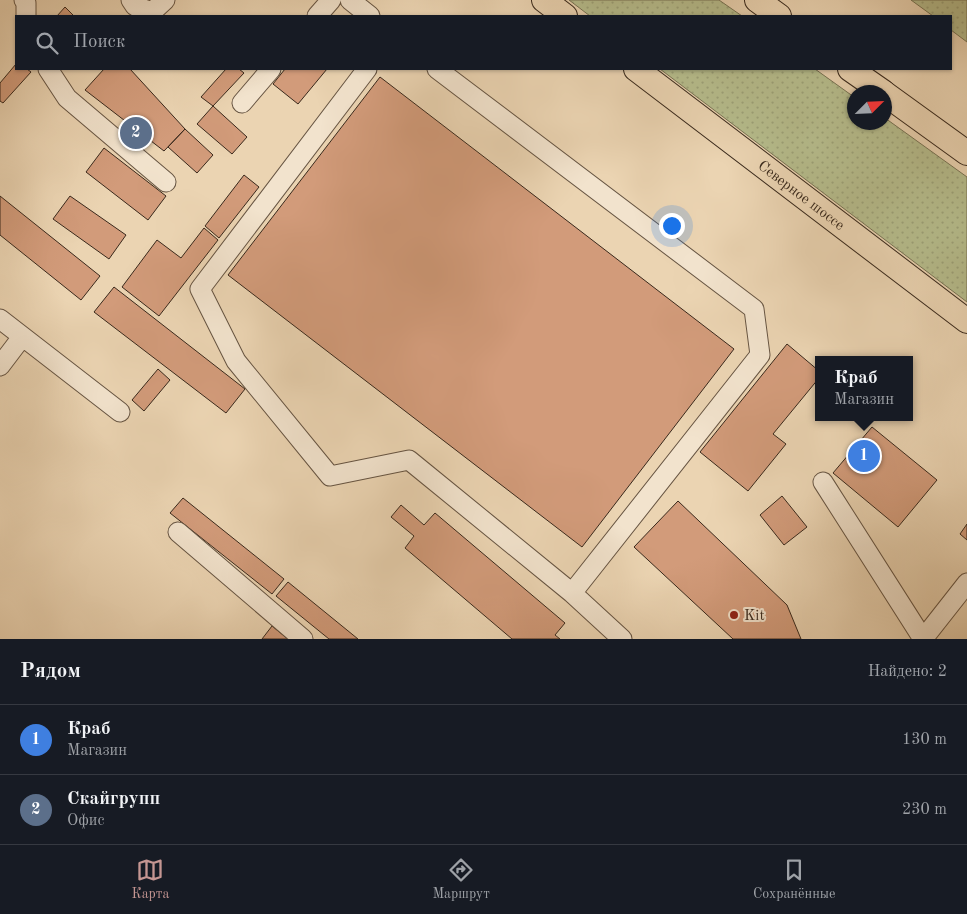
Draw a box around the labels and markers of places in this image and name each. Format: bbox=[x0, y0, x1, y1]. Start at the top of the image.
pin: 2 bbox=[120, 114, 152, 152]
pin: 1 bbox=[848, 437, 880, 475]
marker: Kit bbox=[728, 609, 740, 621]
place label: Kit bbox=[744, 609, 765, 624]

